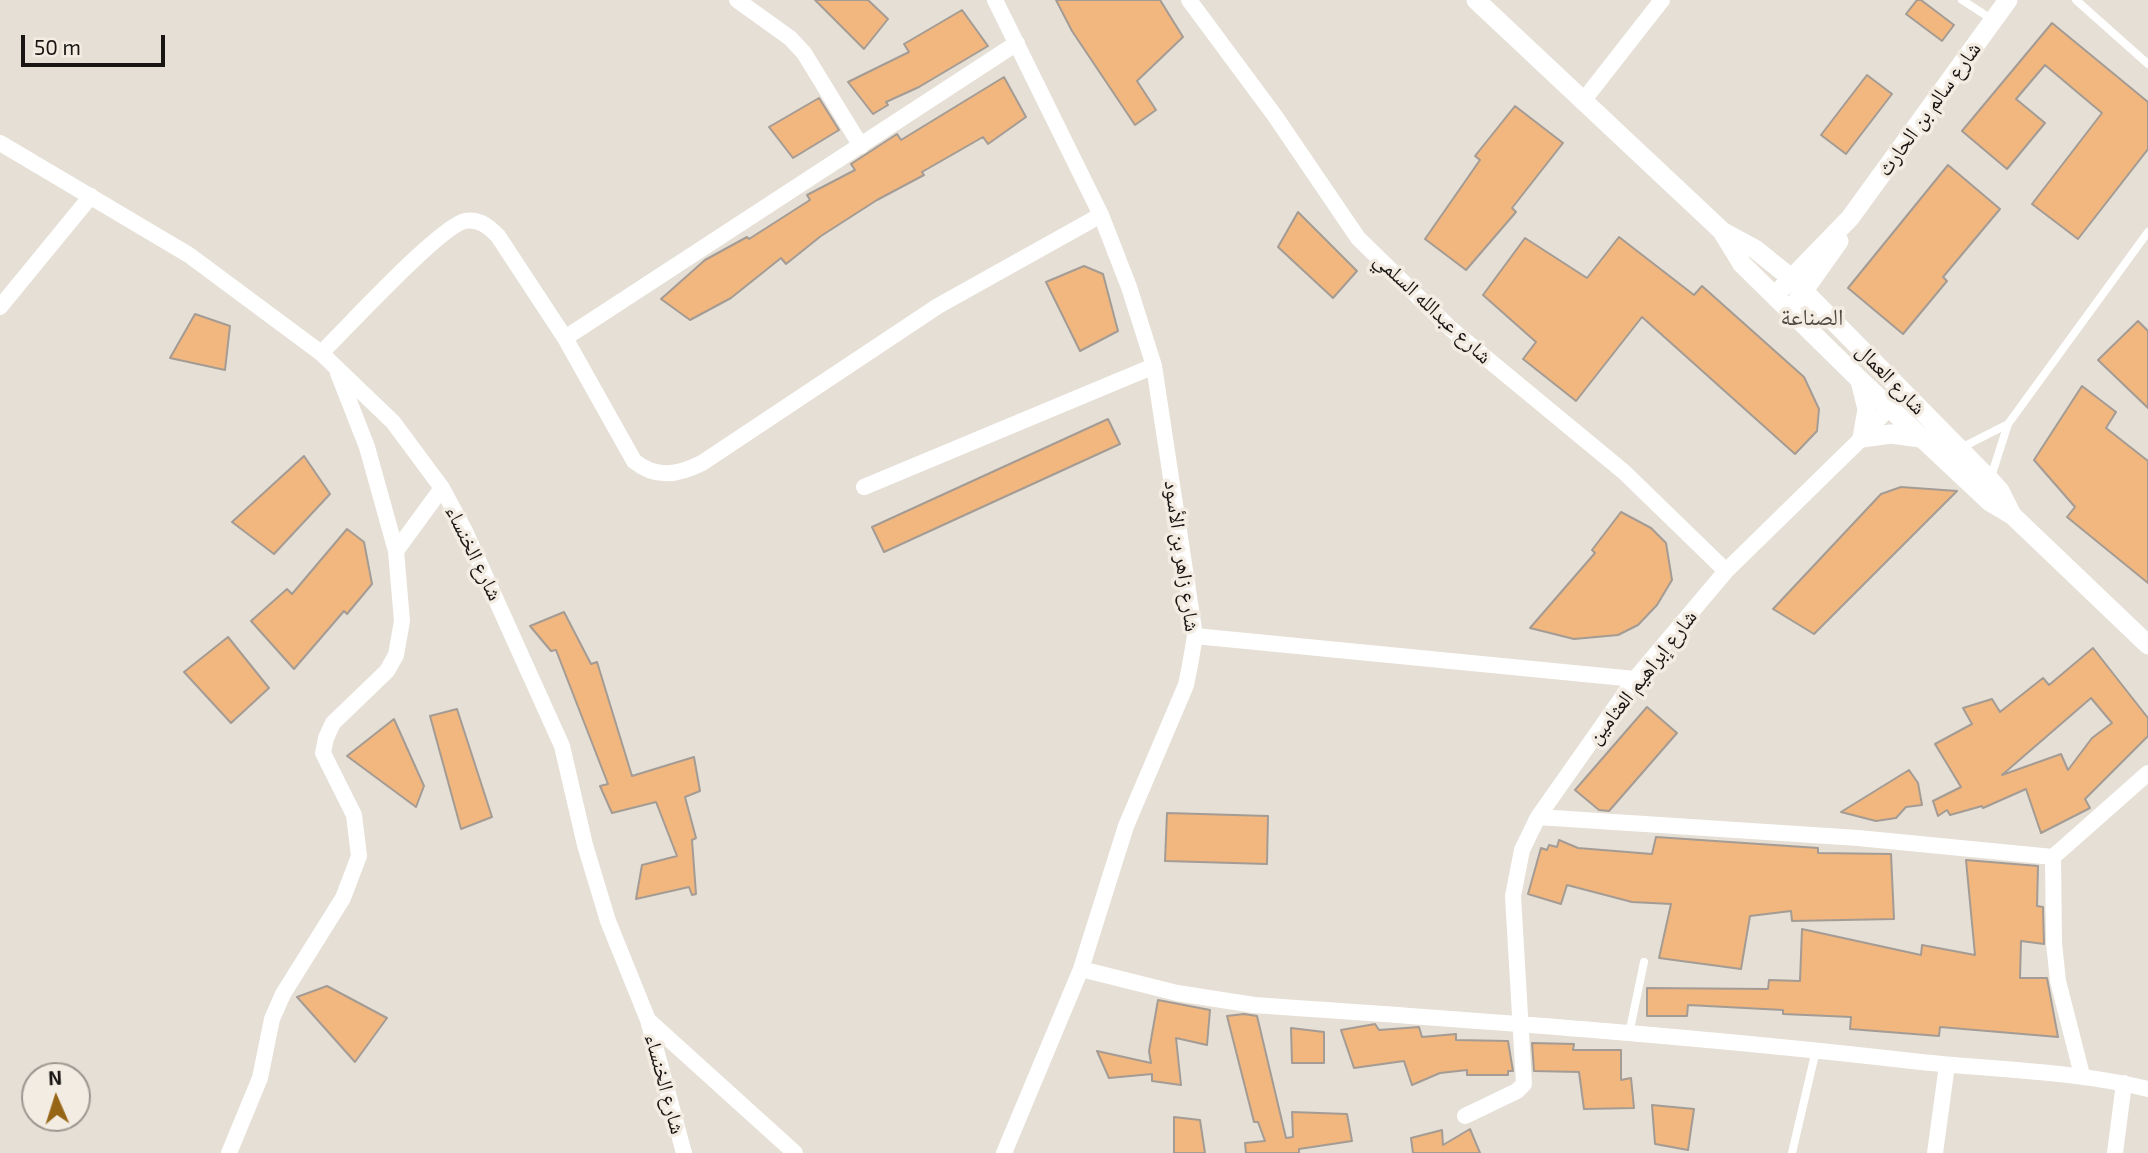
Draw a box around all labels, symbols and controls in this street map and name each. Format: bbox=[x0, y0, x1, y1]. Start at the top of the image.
scale bar bbox=[24, 21, 168, 65]
text: 50 m bbox=[34, 34, 81, 59]
street label: شارع سالم بن الحارث bbox=[1872, 37, 1986, 181]
street label: شارع عبدالله السلمي bbox=[1369, 247, 1497, 369]
district label: الصناعة bbox=[1781, 303, 1843, 331]
street label: شارع العمال bbox=[1851, 338, 1931, 420]
street label: شارع زاهر بن الأسود bbox=[1159, 479, 1205, 633]
street label: شارع الخنساء bbox=[440, 501, 508, 605]
street label: شارع إبراهيم العثامين bbox=[1582, 605, 1702, 749]
street label: شارع الخنساء bbox=[640, 1031, 690, 1137]
north arrow bbox=[21, 1062, 91, 1132]
text: N bbox=[48, 1066, 62, 1089]

